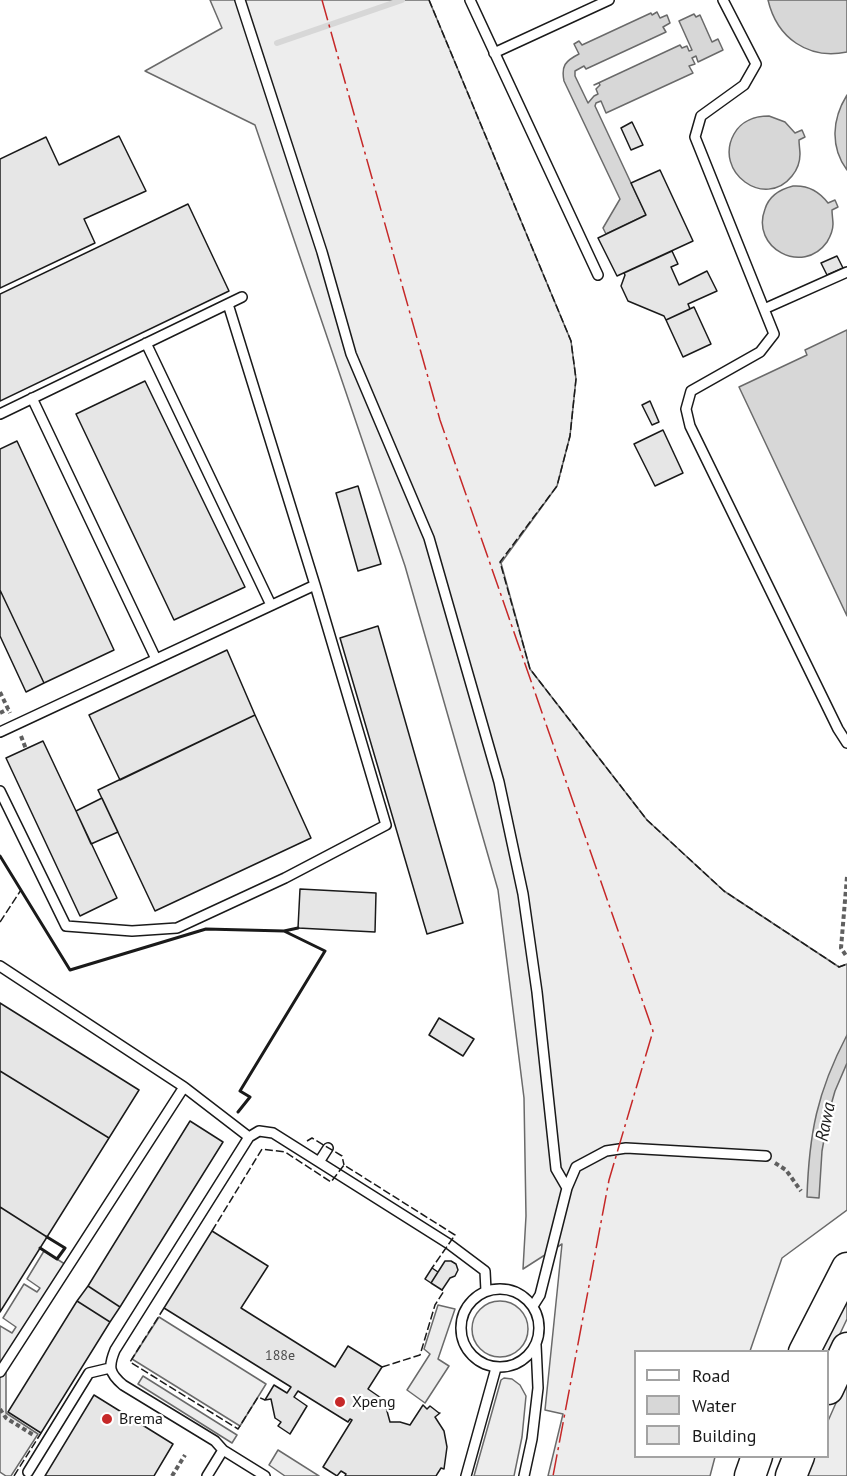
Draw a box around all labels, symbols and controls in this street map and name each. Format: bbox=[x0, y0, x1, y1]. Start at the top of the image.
water label: Rawa bbox=[812, 1101, 840, 1143]
house number: 188e bbox=[265, 1348, 295, 1364]
legend bbox=[634, 1350, 829, 1458]
text: Road bbox=[692, 1364, 730, 1387]
place label: Xpeng bbox=[352, 1392, 396, 1412]
text: Water bbox=[692, 1394, 736, 1417]
marker: Xpeng bbox=[333, 1395, 347, 1409]
place label: Brema bbox=[119, 1409, 163, 1429]
marker: Brema bbox=[100, 1412, 114, 1426]
text: Building bbox=[692, 1424, 756, 1447]

